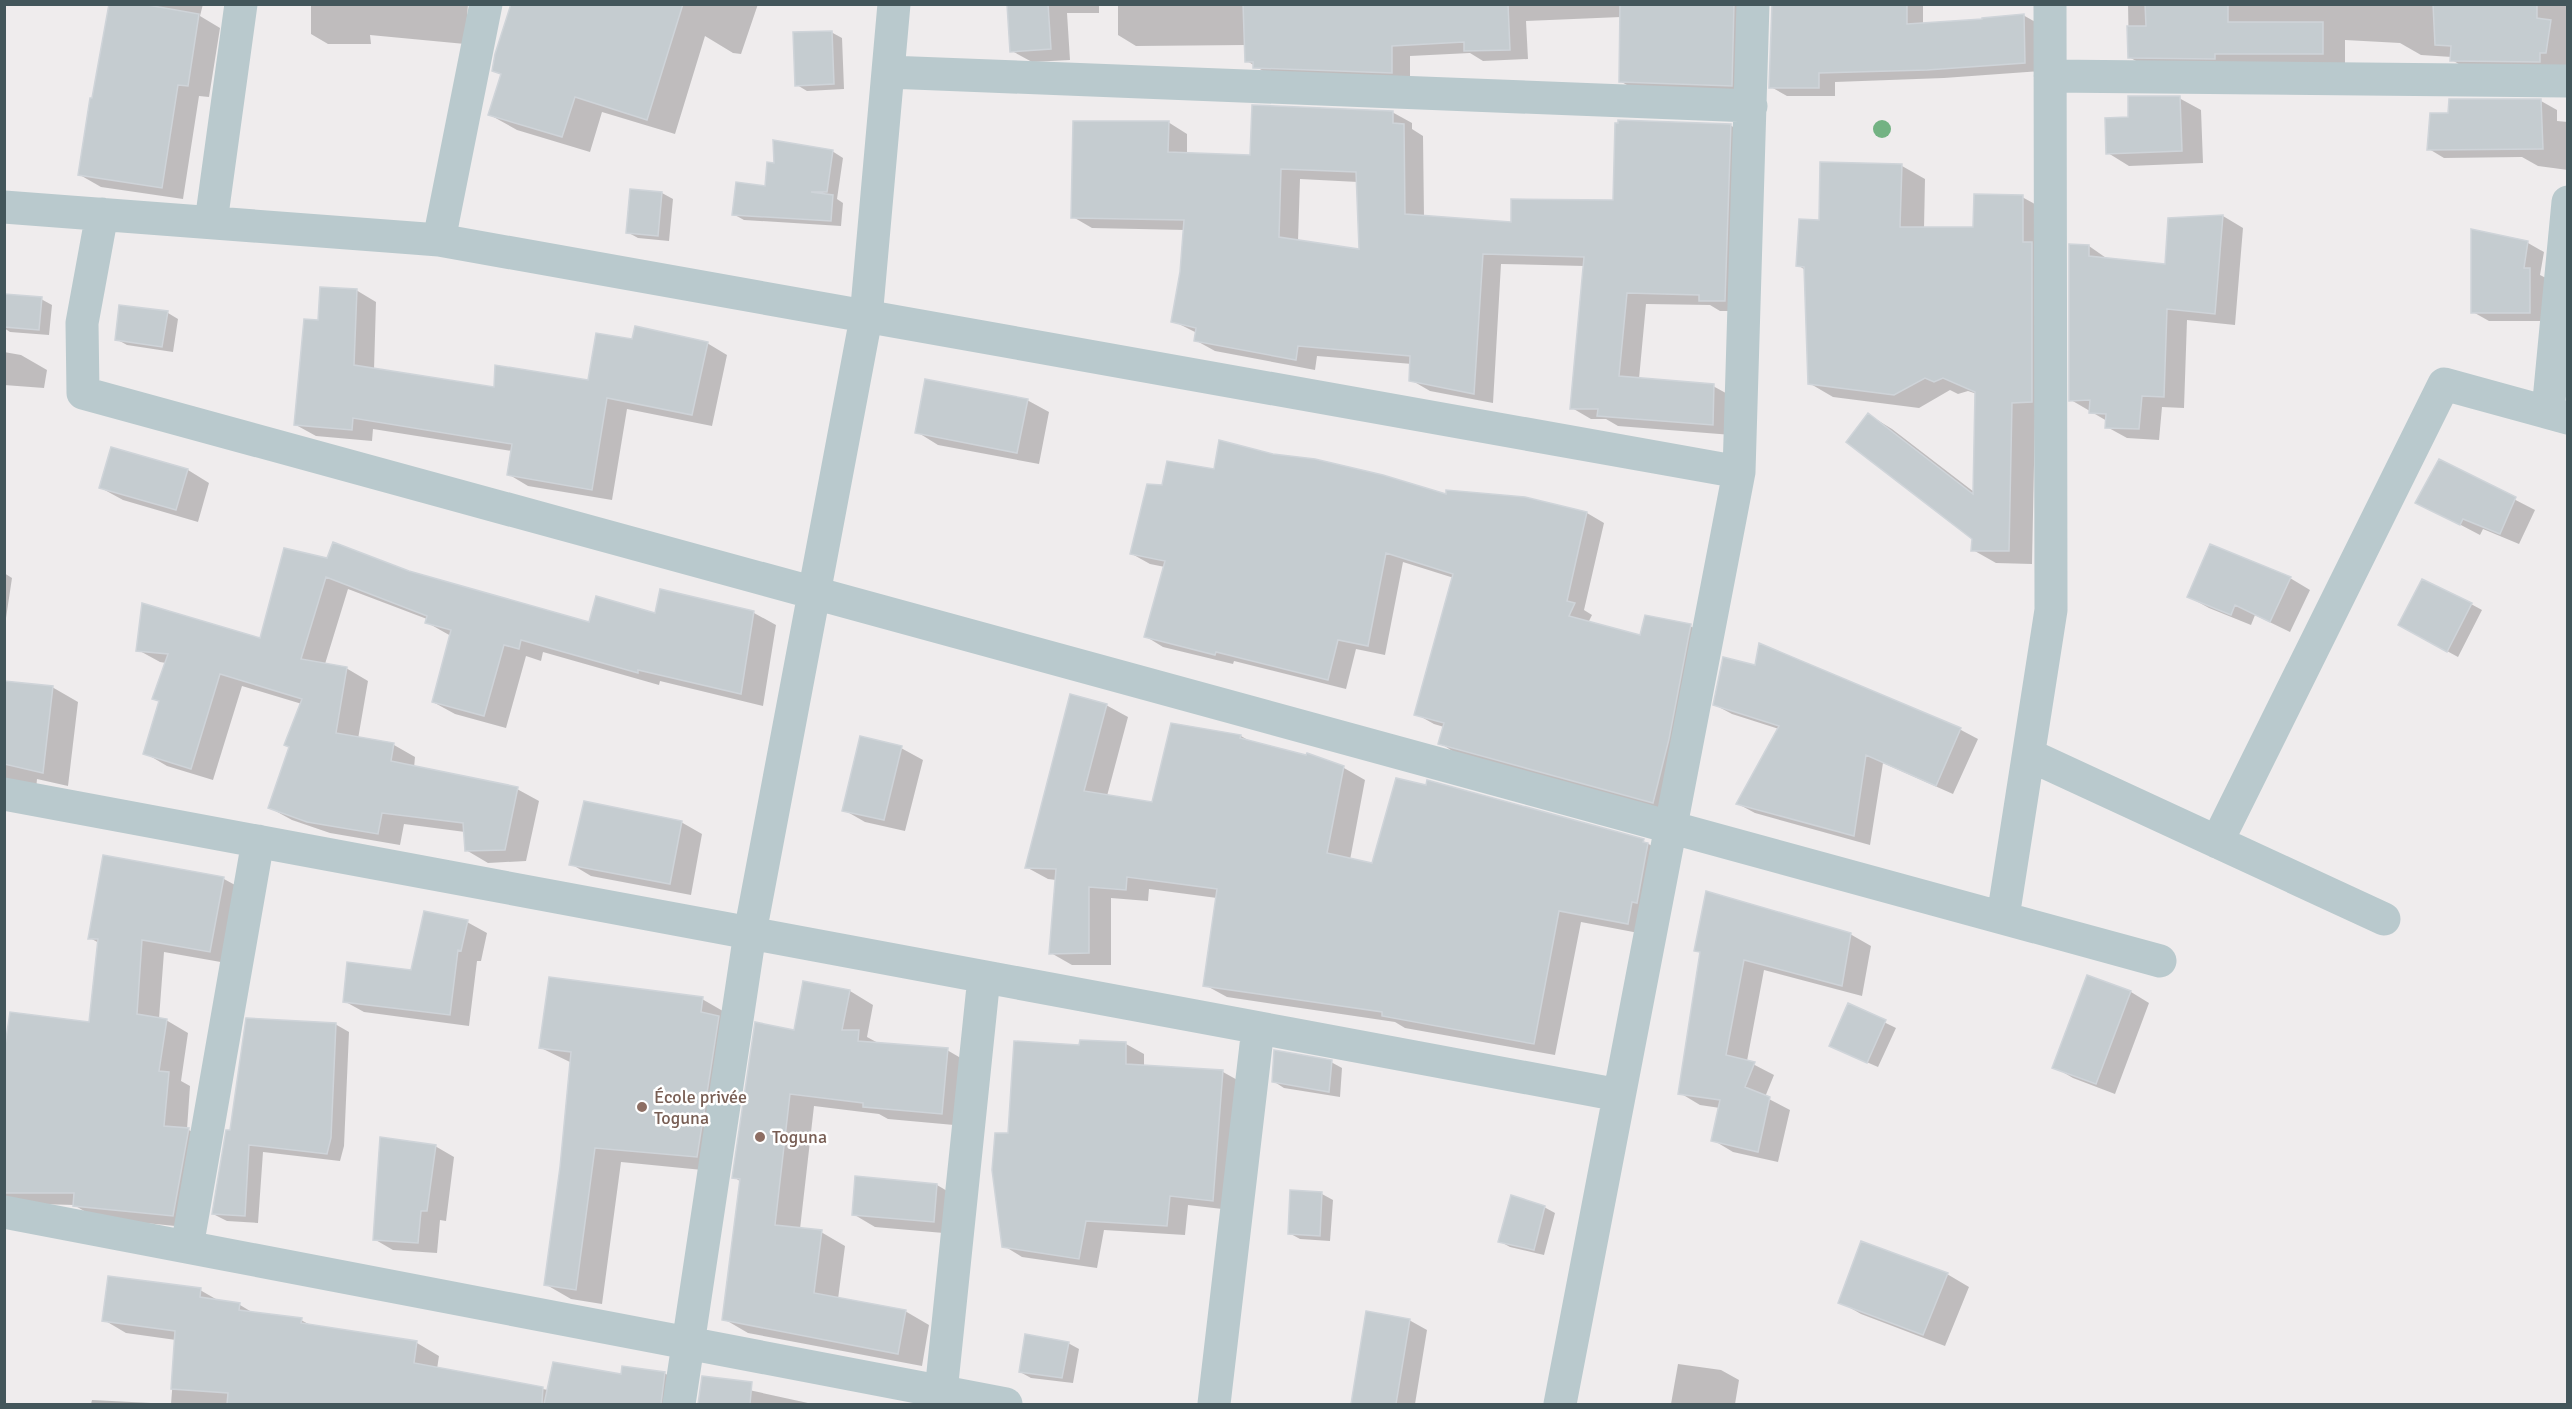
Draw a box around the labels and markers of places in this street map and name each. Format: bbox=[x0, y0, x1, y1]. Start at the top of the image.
place label: École privée Toguna bbox=[654, 1086, 747, 1129]
marker: École privée Toguna bbox=[635, 1100, 649, 1114]
place label: Toguna bbox=[772, 1126, 827, 1148]
marker: Toguna bbox=[753, 1130, 767, 1144]

